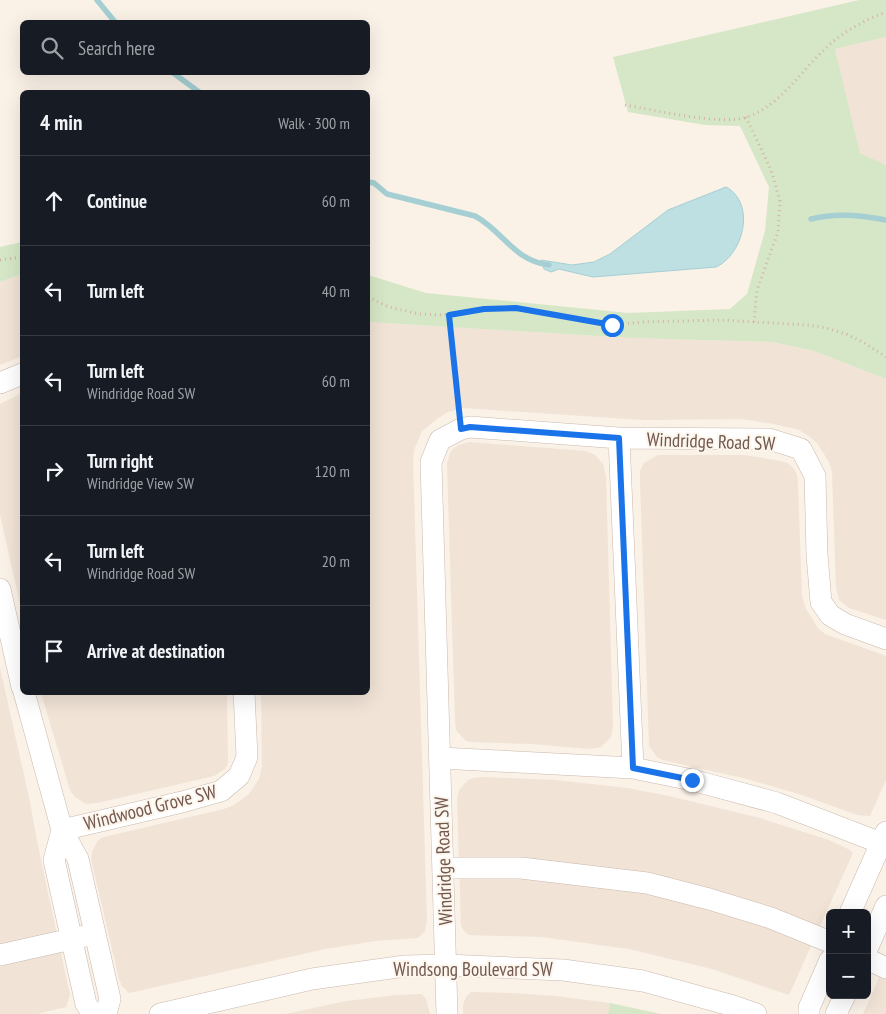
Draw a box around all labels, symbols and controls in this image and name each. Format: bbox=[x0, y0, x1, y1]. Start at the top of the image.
search box bbox=[20, 20, 370, 75]
icon: search bbox=[38, 34, 66, 62]
text: Search here bbox=[78, 36, 155, 60]
text: 4 min bbox=[40, 109, 82, 136]
text: Walk · 300 m bbox=[278, 113, 350, 133]
icon: ahead bbox=[40, 187, 68, 215]
text: Continue bbox=[87, 189, 147, 213]
text: 60 m bbox=[322, 191, 350, 211]
icon: left bbox=[40, 277, 68, 305]
text: Turn left bbox=[87, 279, 144, 303]
text: 40 m bbox=[322, 281, 350, 301]
route start bbox=[601, 314, 624, 337]
text: Turn left bbox=[87, 359, 144, 383]
icon: left bbox=[40, 367, 68, 395]
text: 60 m bbox=[322, 371, 350, 391]
text: Windridge Road SW bbox=[87, 383, 195, 403]
street label: Windridge Road SW bbox=[646, 427, 776, 455]
text: Turn right bbox=[87, 449, 153, 473]
icon: right bbox=[40, 457, 68, 485]
text: 120 m bbox=[315, 461, 350, 481]
text: Windridge View SW bbox=[87, 473, 194, 493]
text: Turn left bbox=[87, 539, 144, 563]
icon: left bbox=[40, 547, 68, 575]
text: 20 m bbox=[322, 551, 350, 571]
text: Windridge Road SW bbox=[87, 563, 195, 583]
icon: arrive bbox=[40, 637, 68, 665]
text: Arrive at destination bbox=[87, 639, 225, 663]
route end bbox=[681, 769, 704, 792]
street label: Windwood Grove SW bbox=[81, 779, 219, 835]
street label: Windridge Road SW bbox=[429, 796, 457, 926]
map controls bbox=[826, 909, 871, 999]
button: + bbox=[826, 909, 871, 954]
button: − bbox=[826, 954, 871, 999]
street label: Windsong Boulevard SW bbox=[393, 957, 553, 981]

